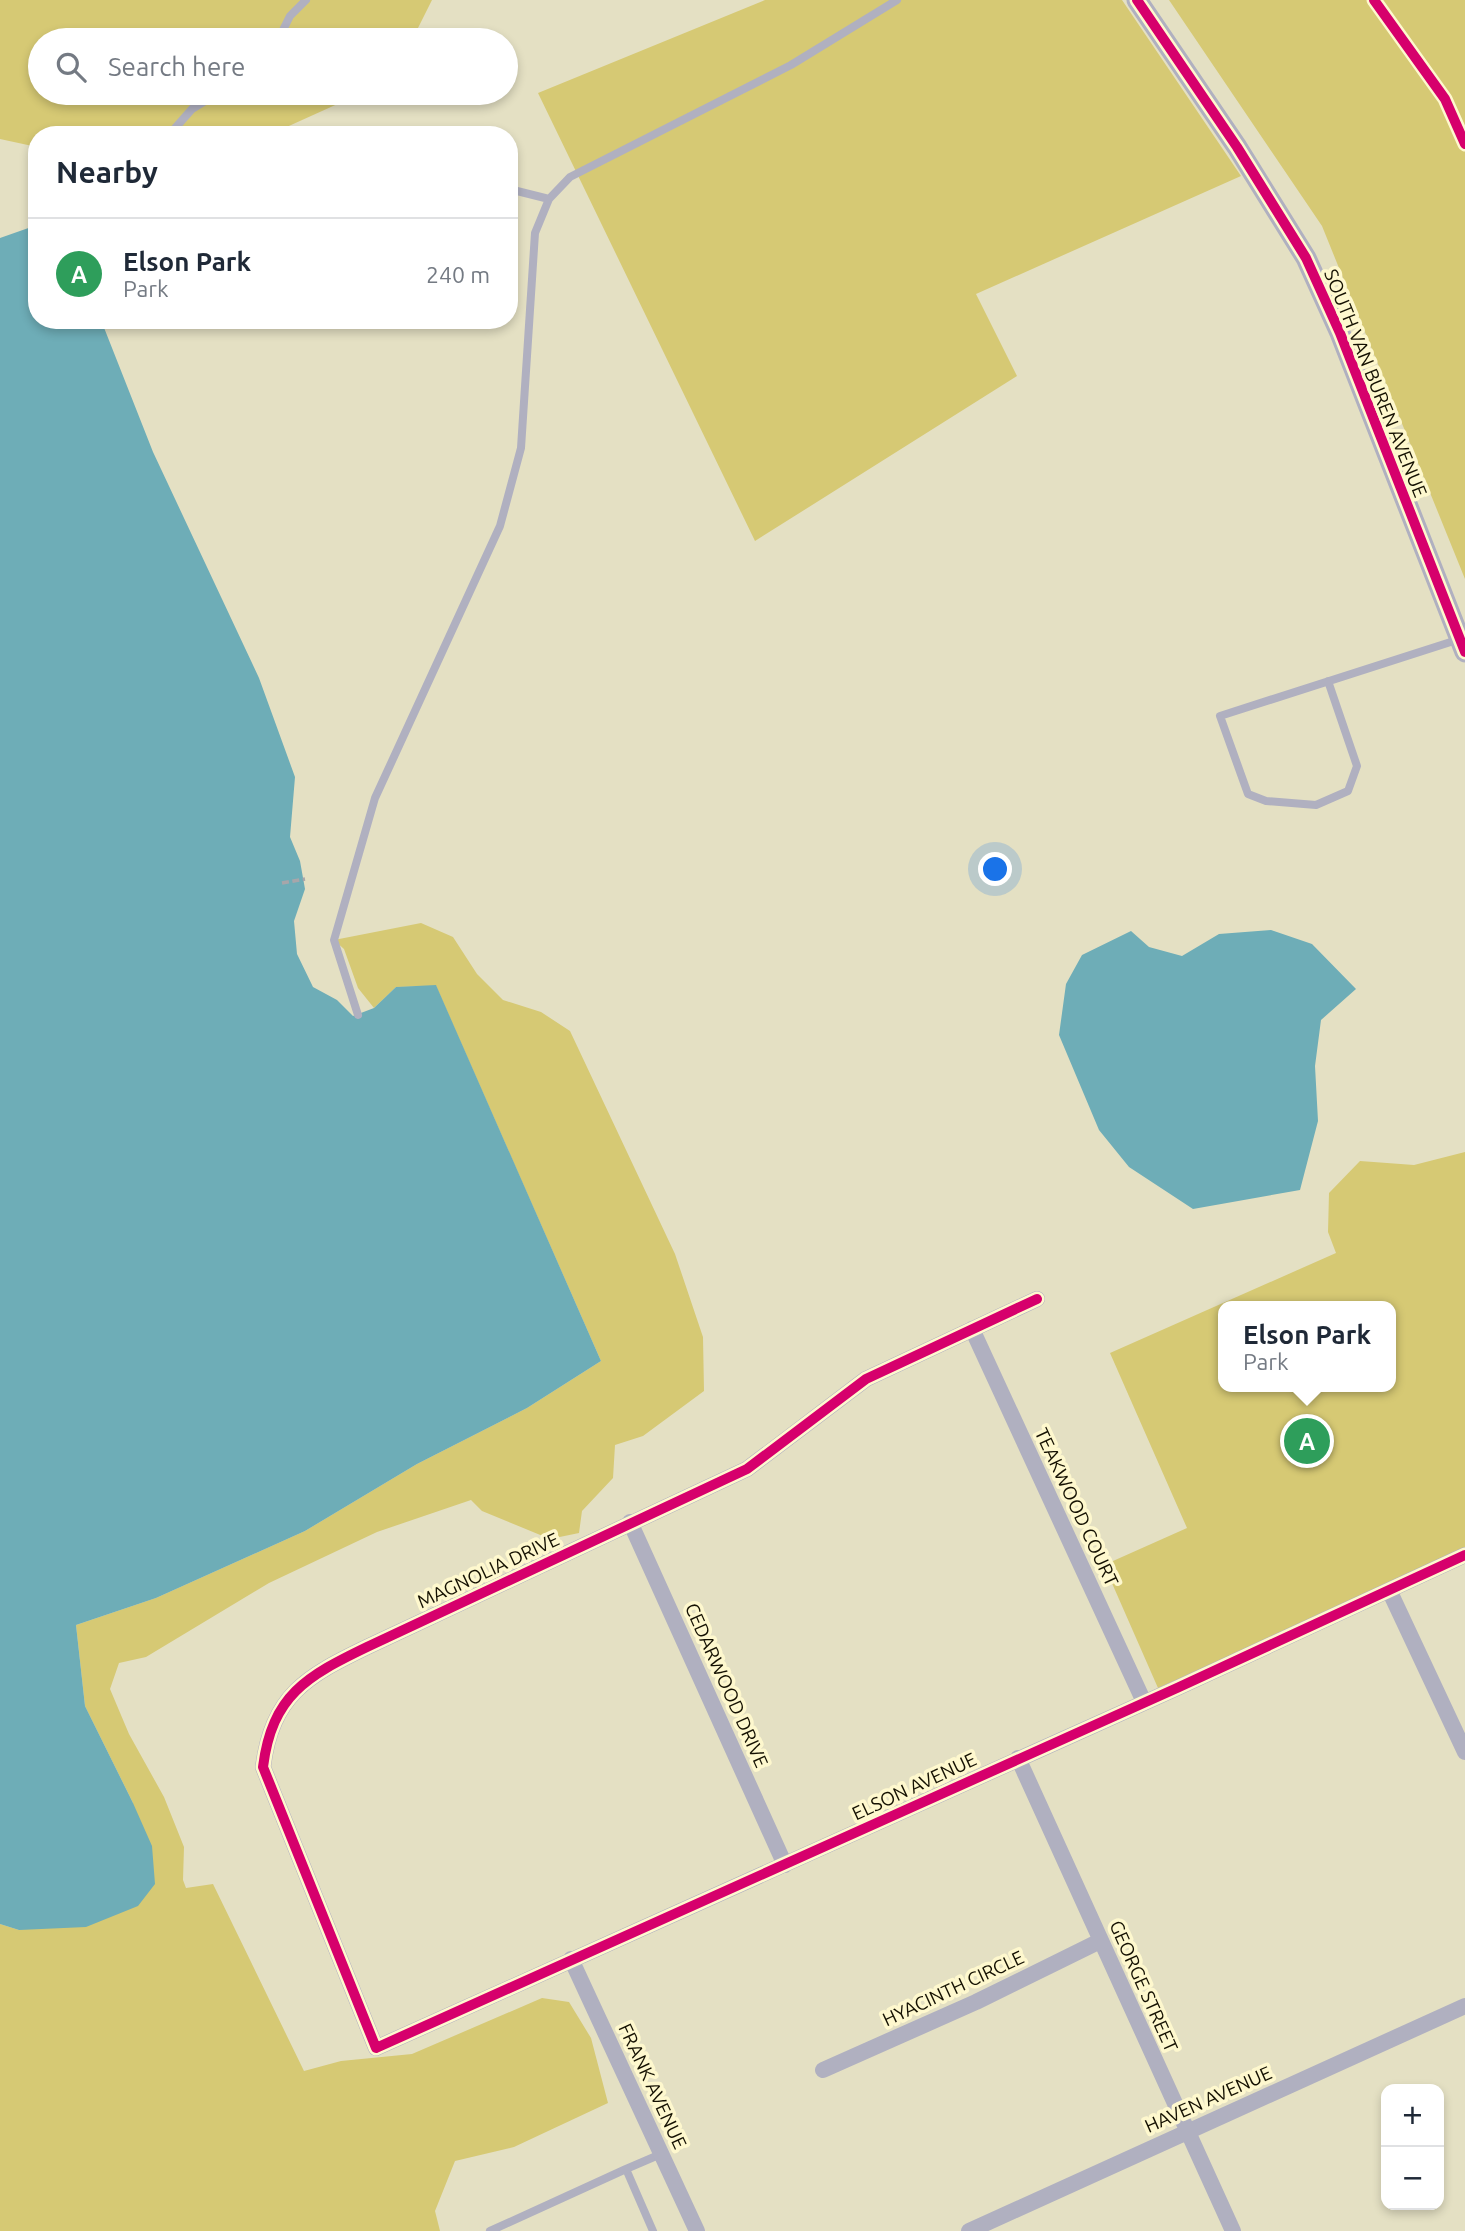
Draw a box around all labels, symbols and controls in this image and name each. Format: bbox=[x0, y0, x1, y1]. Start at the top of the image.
search box bbox=[28, 28, 518, 105]
icon: search bbox=[52, 48, 90, 86]
text: Search here bbox=[108, 52, 245, 81]
text: Nearby bbox=[56, 155, 158, 189]
text: Elson Park bbox=[123, 247, 251, 276]
text: A bbox=[71, 262, 87, 287]
text: 240 m bbox=[426, 262, 490, 287]
street label: SOUTH VAN BUREN AVENUE bbox=[1320, 266, 1432, 500]
text: Park bbox=[123, 276, 169, 301]
your location bbox=[978, 852, 1012, 886]
popup bbox=[1218, 1301, 1396, 1392]
text: Elson Park bbox=[1243, 1320, 1371, 1349]
text: Park bbox=[1243, 1349, 1289, 1374]
pin: A bbox=[1284, 1415, 1330, 1467]
street label: TEAKWOOD COURT bbox=[1031, 1424, 1123, 1590]
street label: MAGNOLIA DRIVE bbox=[414, 1528, 562, 1612]
street label: CEDARWOOD DRIVE bbox=[681, 1599, 773, 1771]
street label: ELSON AVENUE bbox=[848, 1748, 980, 1824]
street label: GEORGE STREET bbox=[1105, 1917, 1183, 2055]
street label: HYACINTH CIRCLE bbox=[879, 1946, 1027, 2030]
street label: FRANK AVENUE bbox=[614, 2020, 692, 2152]
street label: HAVEN AVENUE bbox=[1141, 2061, 1275, 2137]
map controls bbox=[1381, 2084, 1444, 2210]
button: + bbox=[1381, 2084, 1444, 2147]
button: − bbox=[1381, 2147, 1444, 2210]

